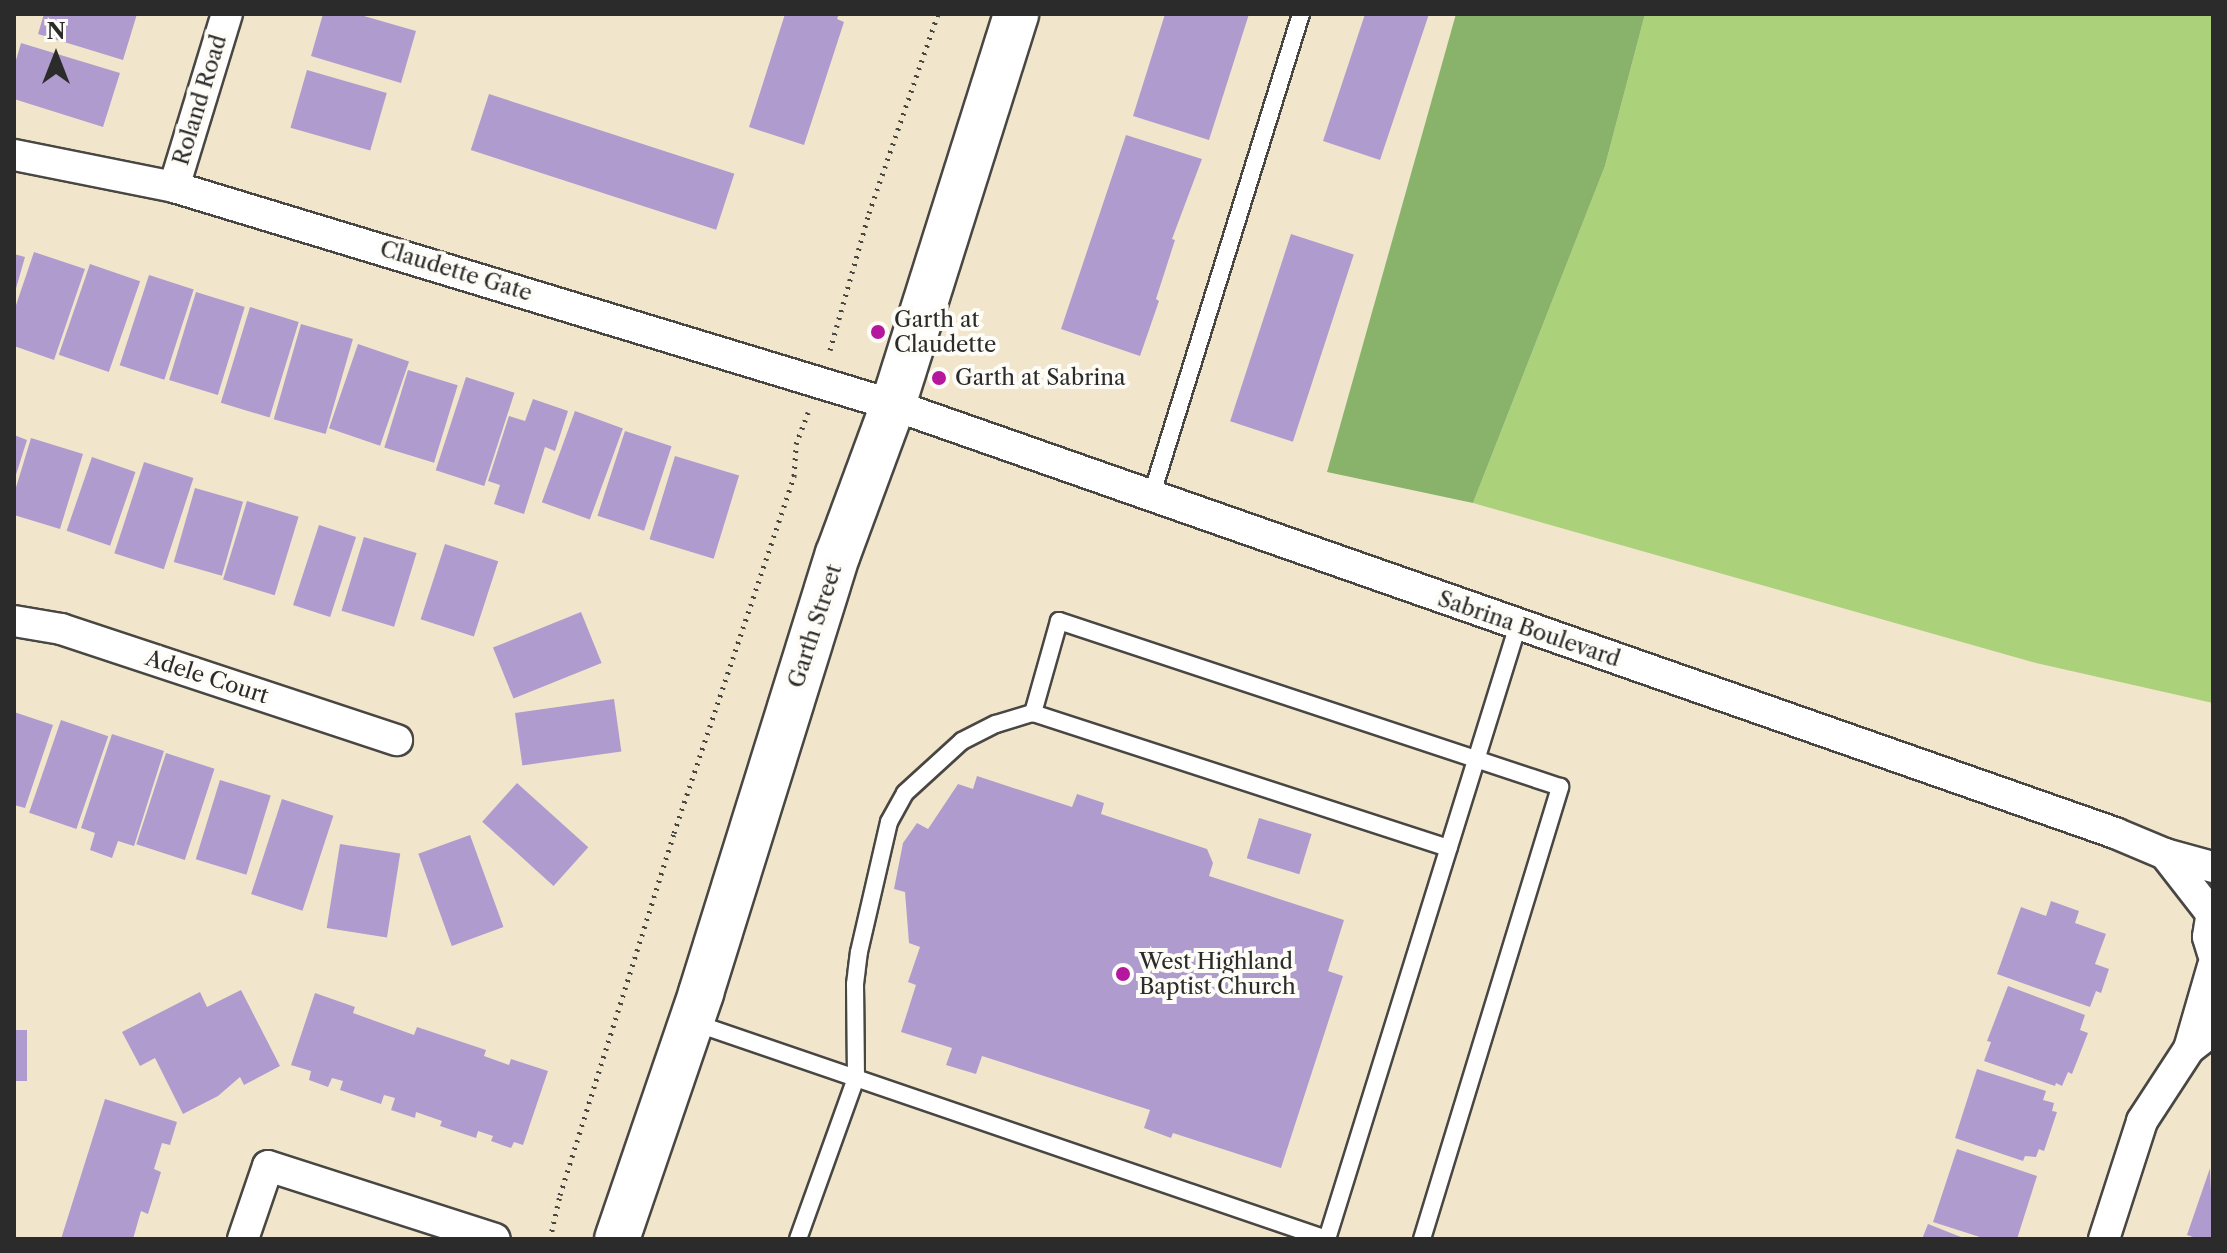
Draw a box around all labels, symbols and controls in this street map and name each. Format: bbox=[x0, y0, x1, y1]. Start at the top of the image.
north arrow bbox=[16, 16, 96, 96]
text: N bbox=[46, 18, 66, 45]
street label: Roland Road bbox=[168, 32, 232, 168]
street label: Claudette Gate bbox=[377, 235, 535, 307]
place label: Garth at Claudette bbox=[894, 306, 996, 358]
marker: Garth at Claudette bbox=[869, 323, 887, 341]
place label: Garth at Sabrina bbox=[955, 365, 1126, 391]
marker: Garth at Sabrina bbox=[930, 369, 948, 387]
street label: Garth Street bbox=[783, 561, 847, 691]
street label: Sabrina Boulevard bbox=[1434, 585, 1624, 673]
street label: Adele Court bbox=[142, 645, 272, 709]
place label: West Highland Baptist Church bbox=[1139, 948, 1296, 1000]
marker: West Highland Baptist Church bbox=[1114, 965, 1132, 983]

